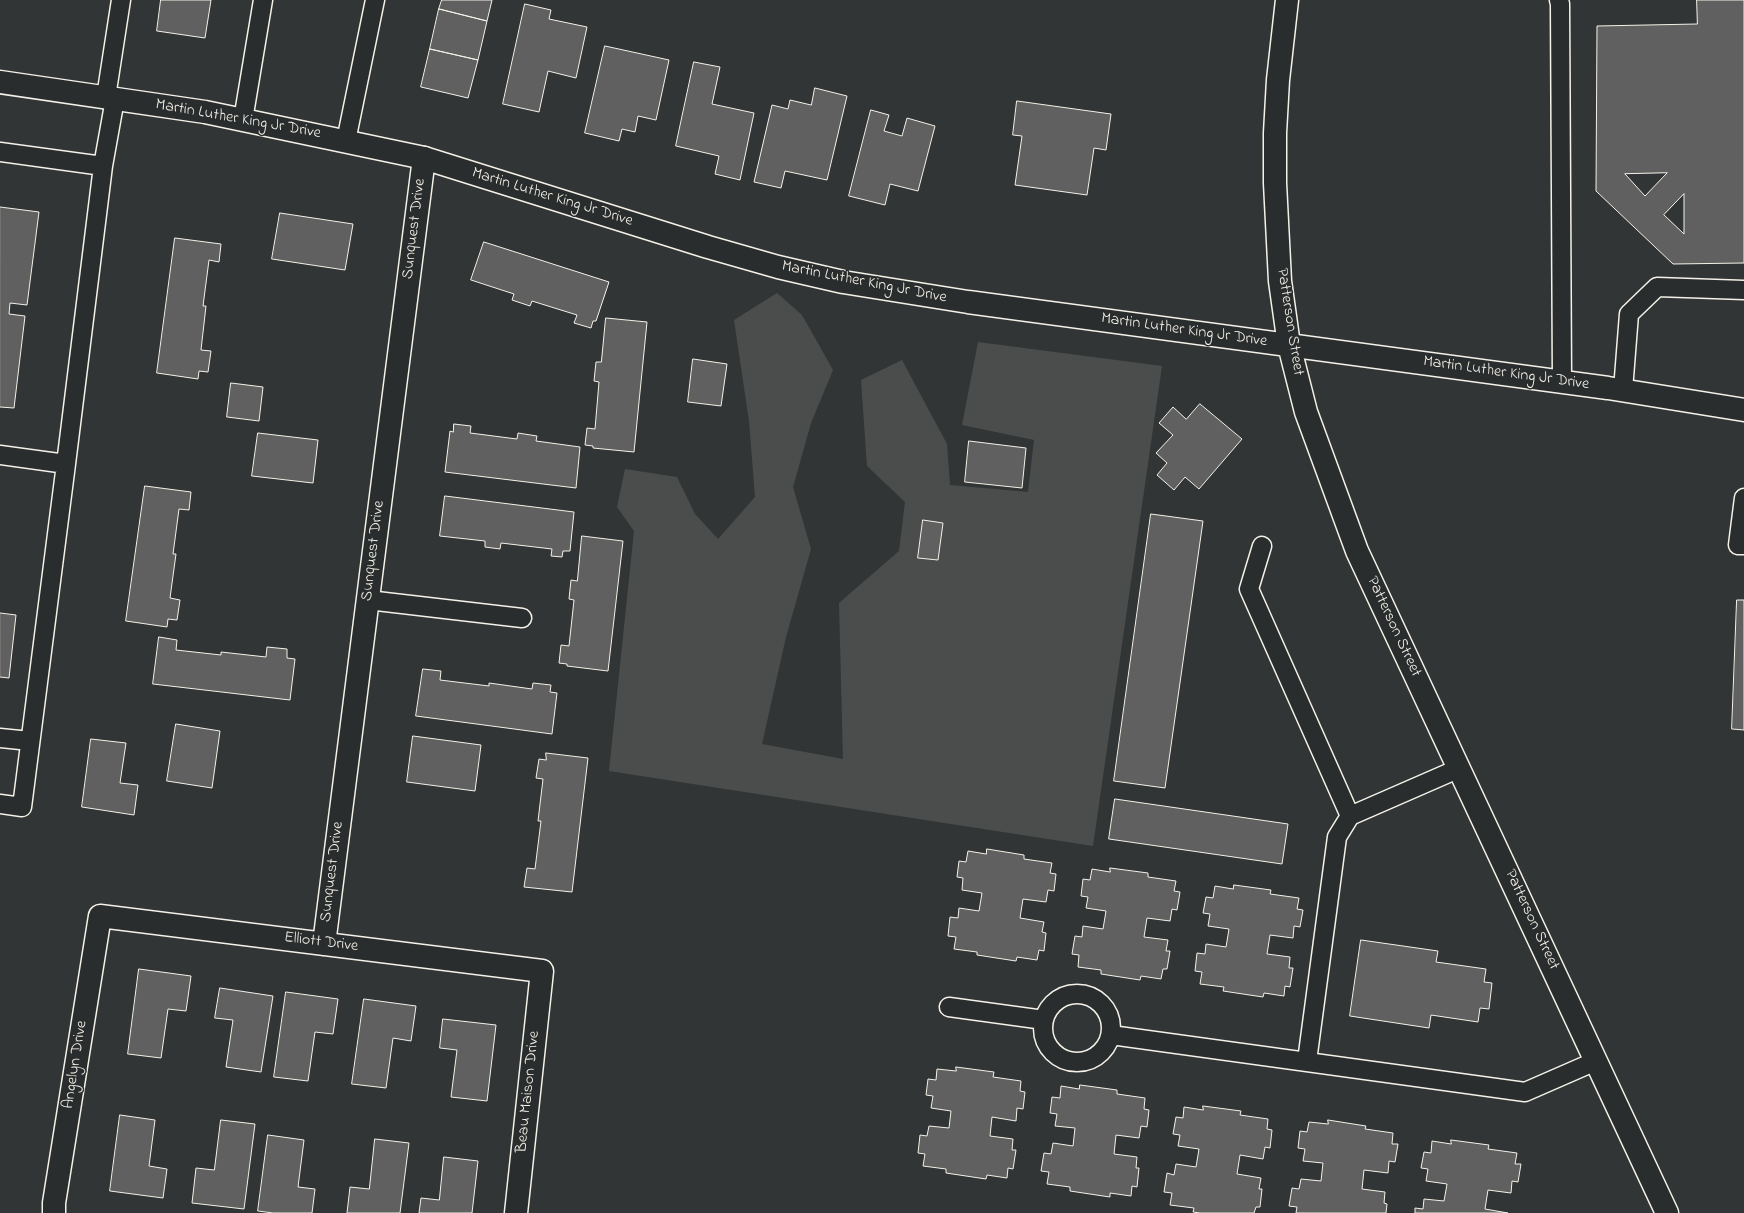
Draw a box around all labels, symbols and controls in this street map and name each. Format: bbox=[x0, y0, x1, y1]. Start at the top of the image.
street label: Martin Luther King Jr Drive bbox=[154, 96, 322, 144]
street label: Martin Luther King Jr Drive bbox=[469, 164, 635, 232]
street label: Sunquest Drive bbox=[399, 178, 431, 280]
street label: Martin Luther King Jr Drive bbox=[780, 258, 948, 308]
street label: Patterson Street bbox=[1271, 267, 1307, 377]
street label: Martin Luther King Jr Drive bbox=[1100, 310, 1268, 352]
street label: Martin Luther King Jr Drive bbox=[1422, 353, 1590, 395]
street label: Sunquest Drive bbox=[358, 500, 390, 602]
street label: Patterson Street bbox=[1361, 574, 1425, 680]
street label: Sunquest Drive bbox=[317, 821, 349, 923]
street label: Patterson Street bbox=[1499, 867, 1563, 973]
street label: Elliott Drive bbox=[283, 929, 359, 957]
street label: Angelyn Drive bbox=[60, 1020, 92, 1110]
street label: Beau Maison Drive bbox=[513, 1030, 545, 1154]

